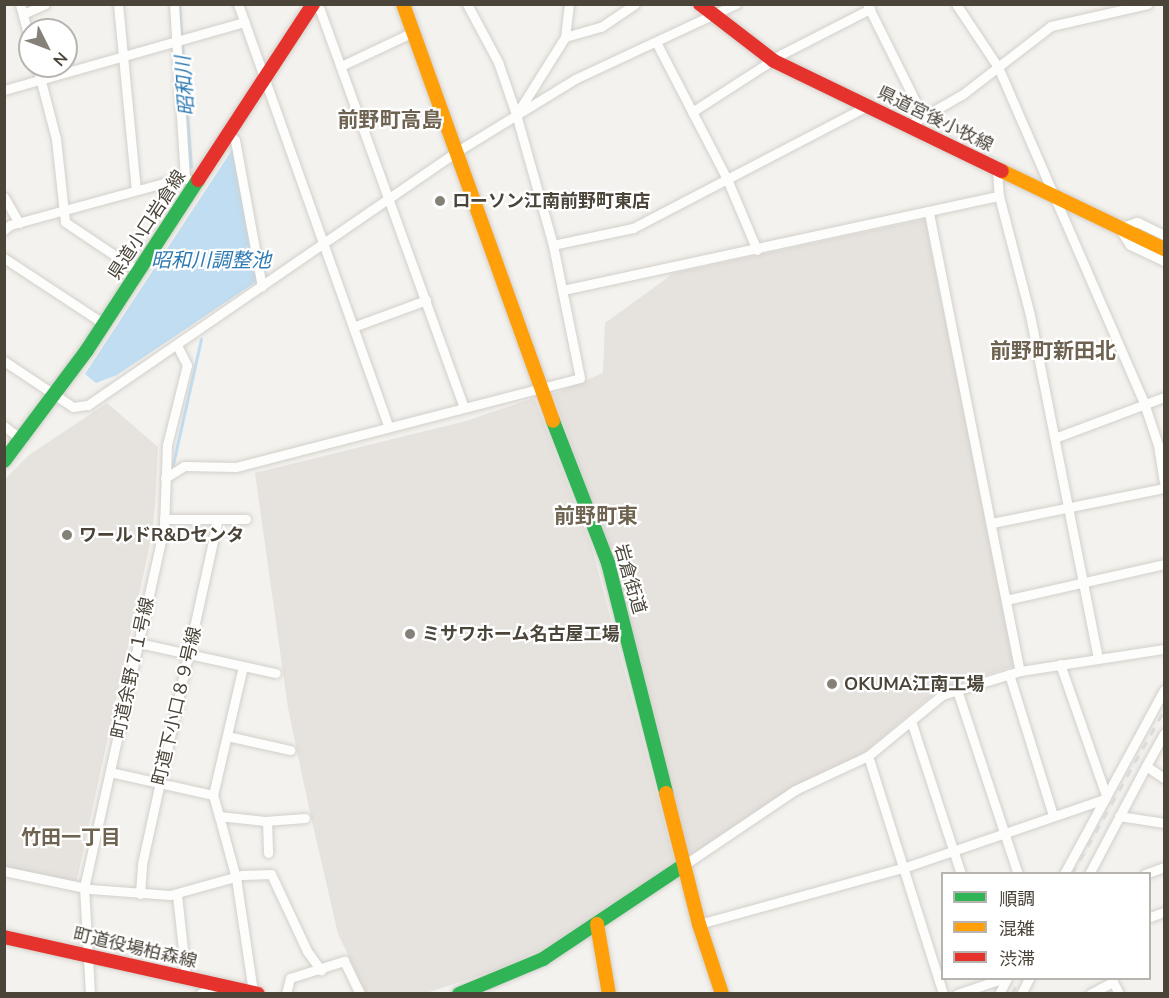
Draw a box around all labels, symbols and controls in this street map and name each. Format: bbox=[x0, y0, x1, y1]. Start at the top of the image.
north arrow bbox=[18, 18, 78, 78]
text: N bbox=[48, 47, 72, 71]
water label: 昭和川 bbox=[171, 55, 199, 117]
street label: 県道宮後小牧線 bbox=[874, 82, 996, 156]
district label: 前野町高島 bbox=[338, 107, 442, 133]
street label: 県道小口岩倉線 bbox=[104, 166, 190, 284]
place label: ローソン江南前野町東店 bbox=[452, 190, 650, 212]
marker: ローソン江南前野町東店 bbox=[433, 194, 447, 208]
water label: 昭和川調整池 bbox=[151, 248, 271, 272]
district label: 前野町新田北 bbox=[990, 338, 1116, 364]
district label: 前野町東 bbox=[554, 503, 638, 529]
place label: ワールドR&Dセンタ bbox=[79, 524, 244, 546]
marker: ワールドR&Dセンタ bbox=[60, 528, 74, 542]
street label: 岩倉街道 bbox=[610, 541, 650, 617]
street label: 町道余野７１号線 bbox=[107, 595, 159, 741]
place label: ミサワホーム名古屋工場 bbox=[422, 623, 620, 645]
street label: 町道下小口８９号線 bbox=[148, 625, 206, 787]
marker: ミサワホーム名古屋工場 bbox=[403, 627, 417, 641]
place label: OKUMA江南工場 bbox=[844, 673, 984, 695]
marker: OKUMA江南工場 bbox=[825, 677, 839, 691]
district label: 竹田一丁目 bbox=[21, 825, 121, 849]
legend bbox=[941, 872, 1151, 980]
text: 順調 bbox=[999, 887, 1035, 911]
text: 混雑 bbox=[999, 917, 1035, 941]
street label: 町道役場柏森線 bbox=[71, 923, 199, 973]
text: 渋滞 bbox=[999, 947, 1035, 971]

